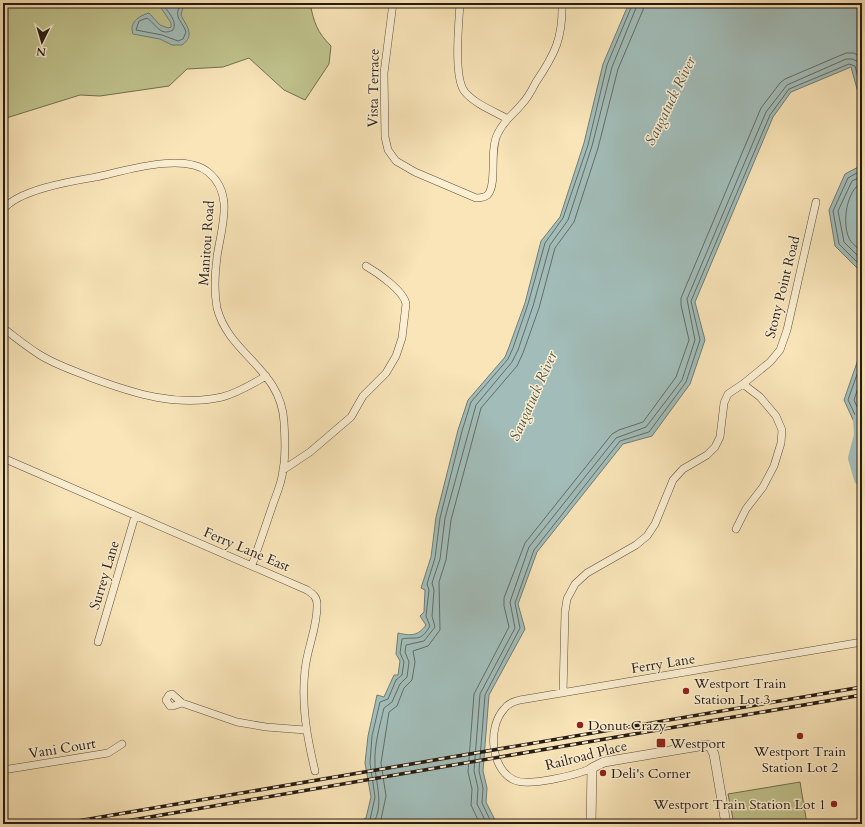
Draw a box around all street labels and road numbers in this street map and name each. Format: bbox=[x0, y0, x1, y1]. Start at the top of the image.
street label: Vista Terrace bbox=[363, 48, 384, 128]
street label: Manitou Road bbox=[194, 199, 219, 286]
street label: Stony Point Road bbox=[761, 233, 805, 340]
street label: Ferry Lane East bbox=[201, 523, 293, 576]
street label: Surrey Lane bbox=[85, 538, 124, 612]
street label: Ferry Lane bbox=[630, 649, 696, 678]
street label: Vani Court bbox=[27, 734, 97, 763]
street label: Railroad Place bbox=[543, 736, 629, 775]

